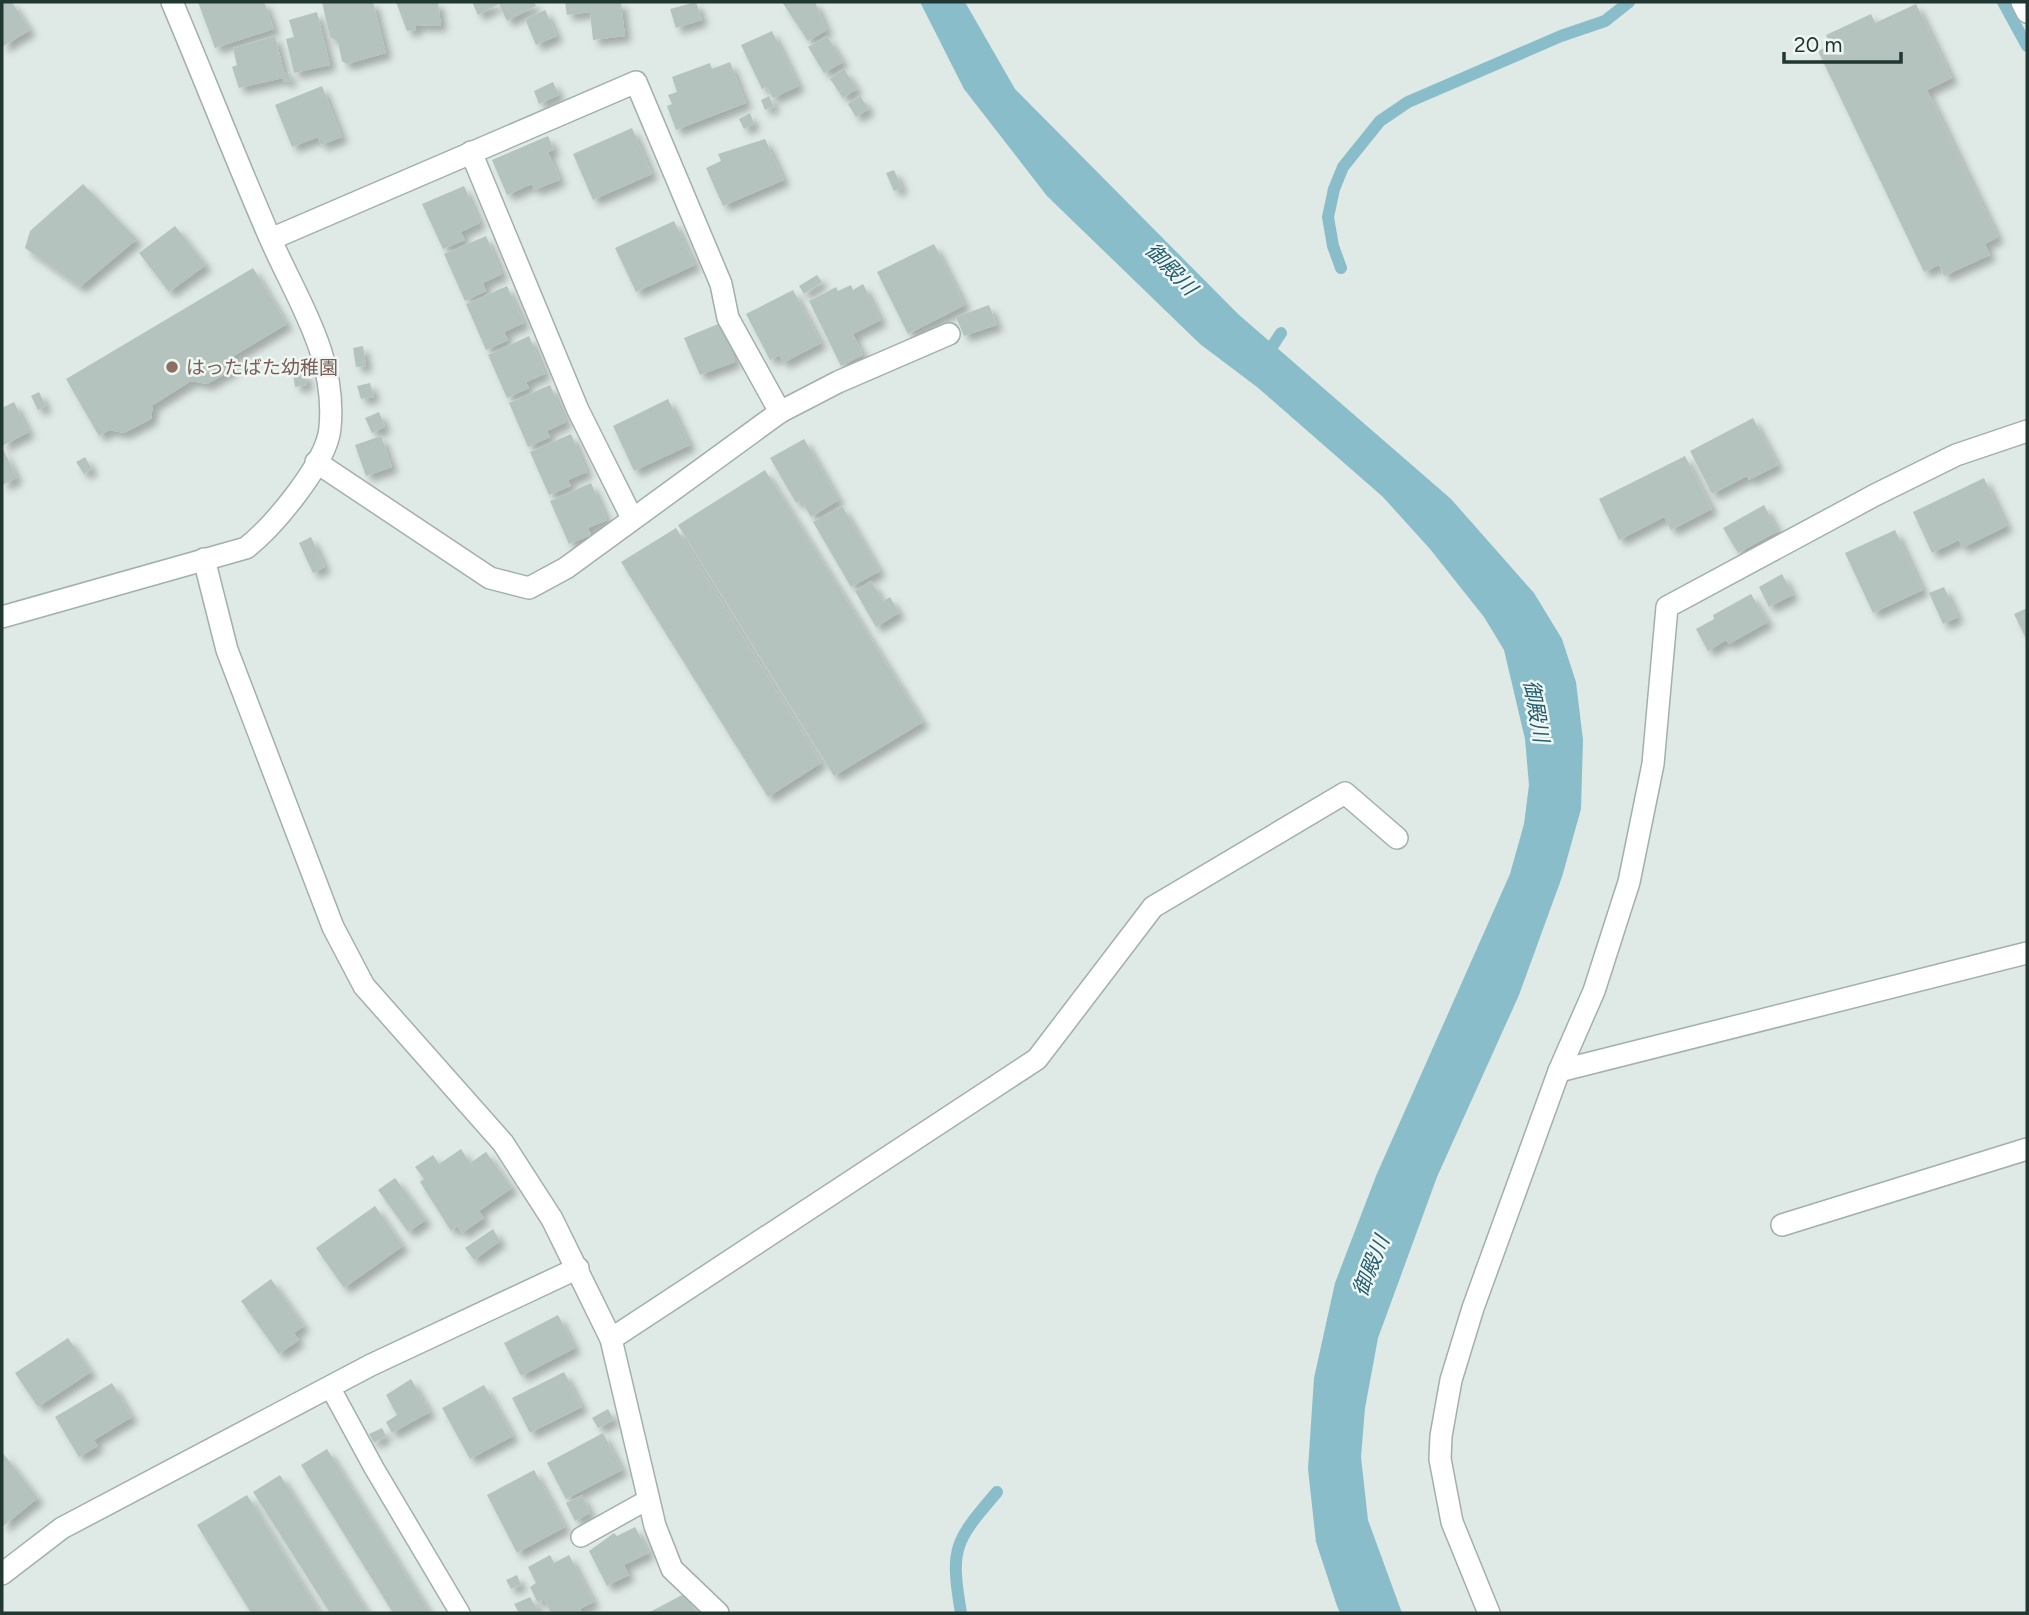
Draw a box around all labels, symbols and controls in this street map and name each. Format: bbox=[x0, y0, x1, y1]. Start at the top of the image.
scale bar bbox=[1784, 21, 1901, 65]
text: 20 m bbox=[1794, 32, 1842, 57]
water label: 御殿川 bbox=[1140, 237, 1204, 301]
place label: はったばた幼稚園 bbox=[186, 356, 338, 379]
marker: はったばた幼稚園 bbox=[164, 359, 180, 375]
water label: 御殿川 bbox=[1519, 678, 1555, 746]
water label: 御殿川 bbox=[1347, 1230, 1395, 1300]

